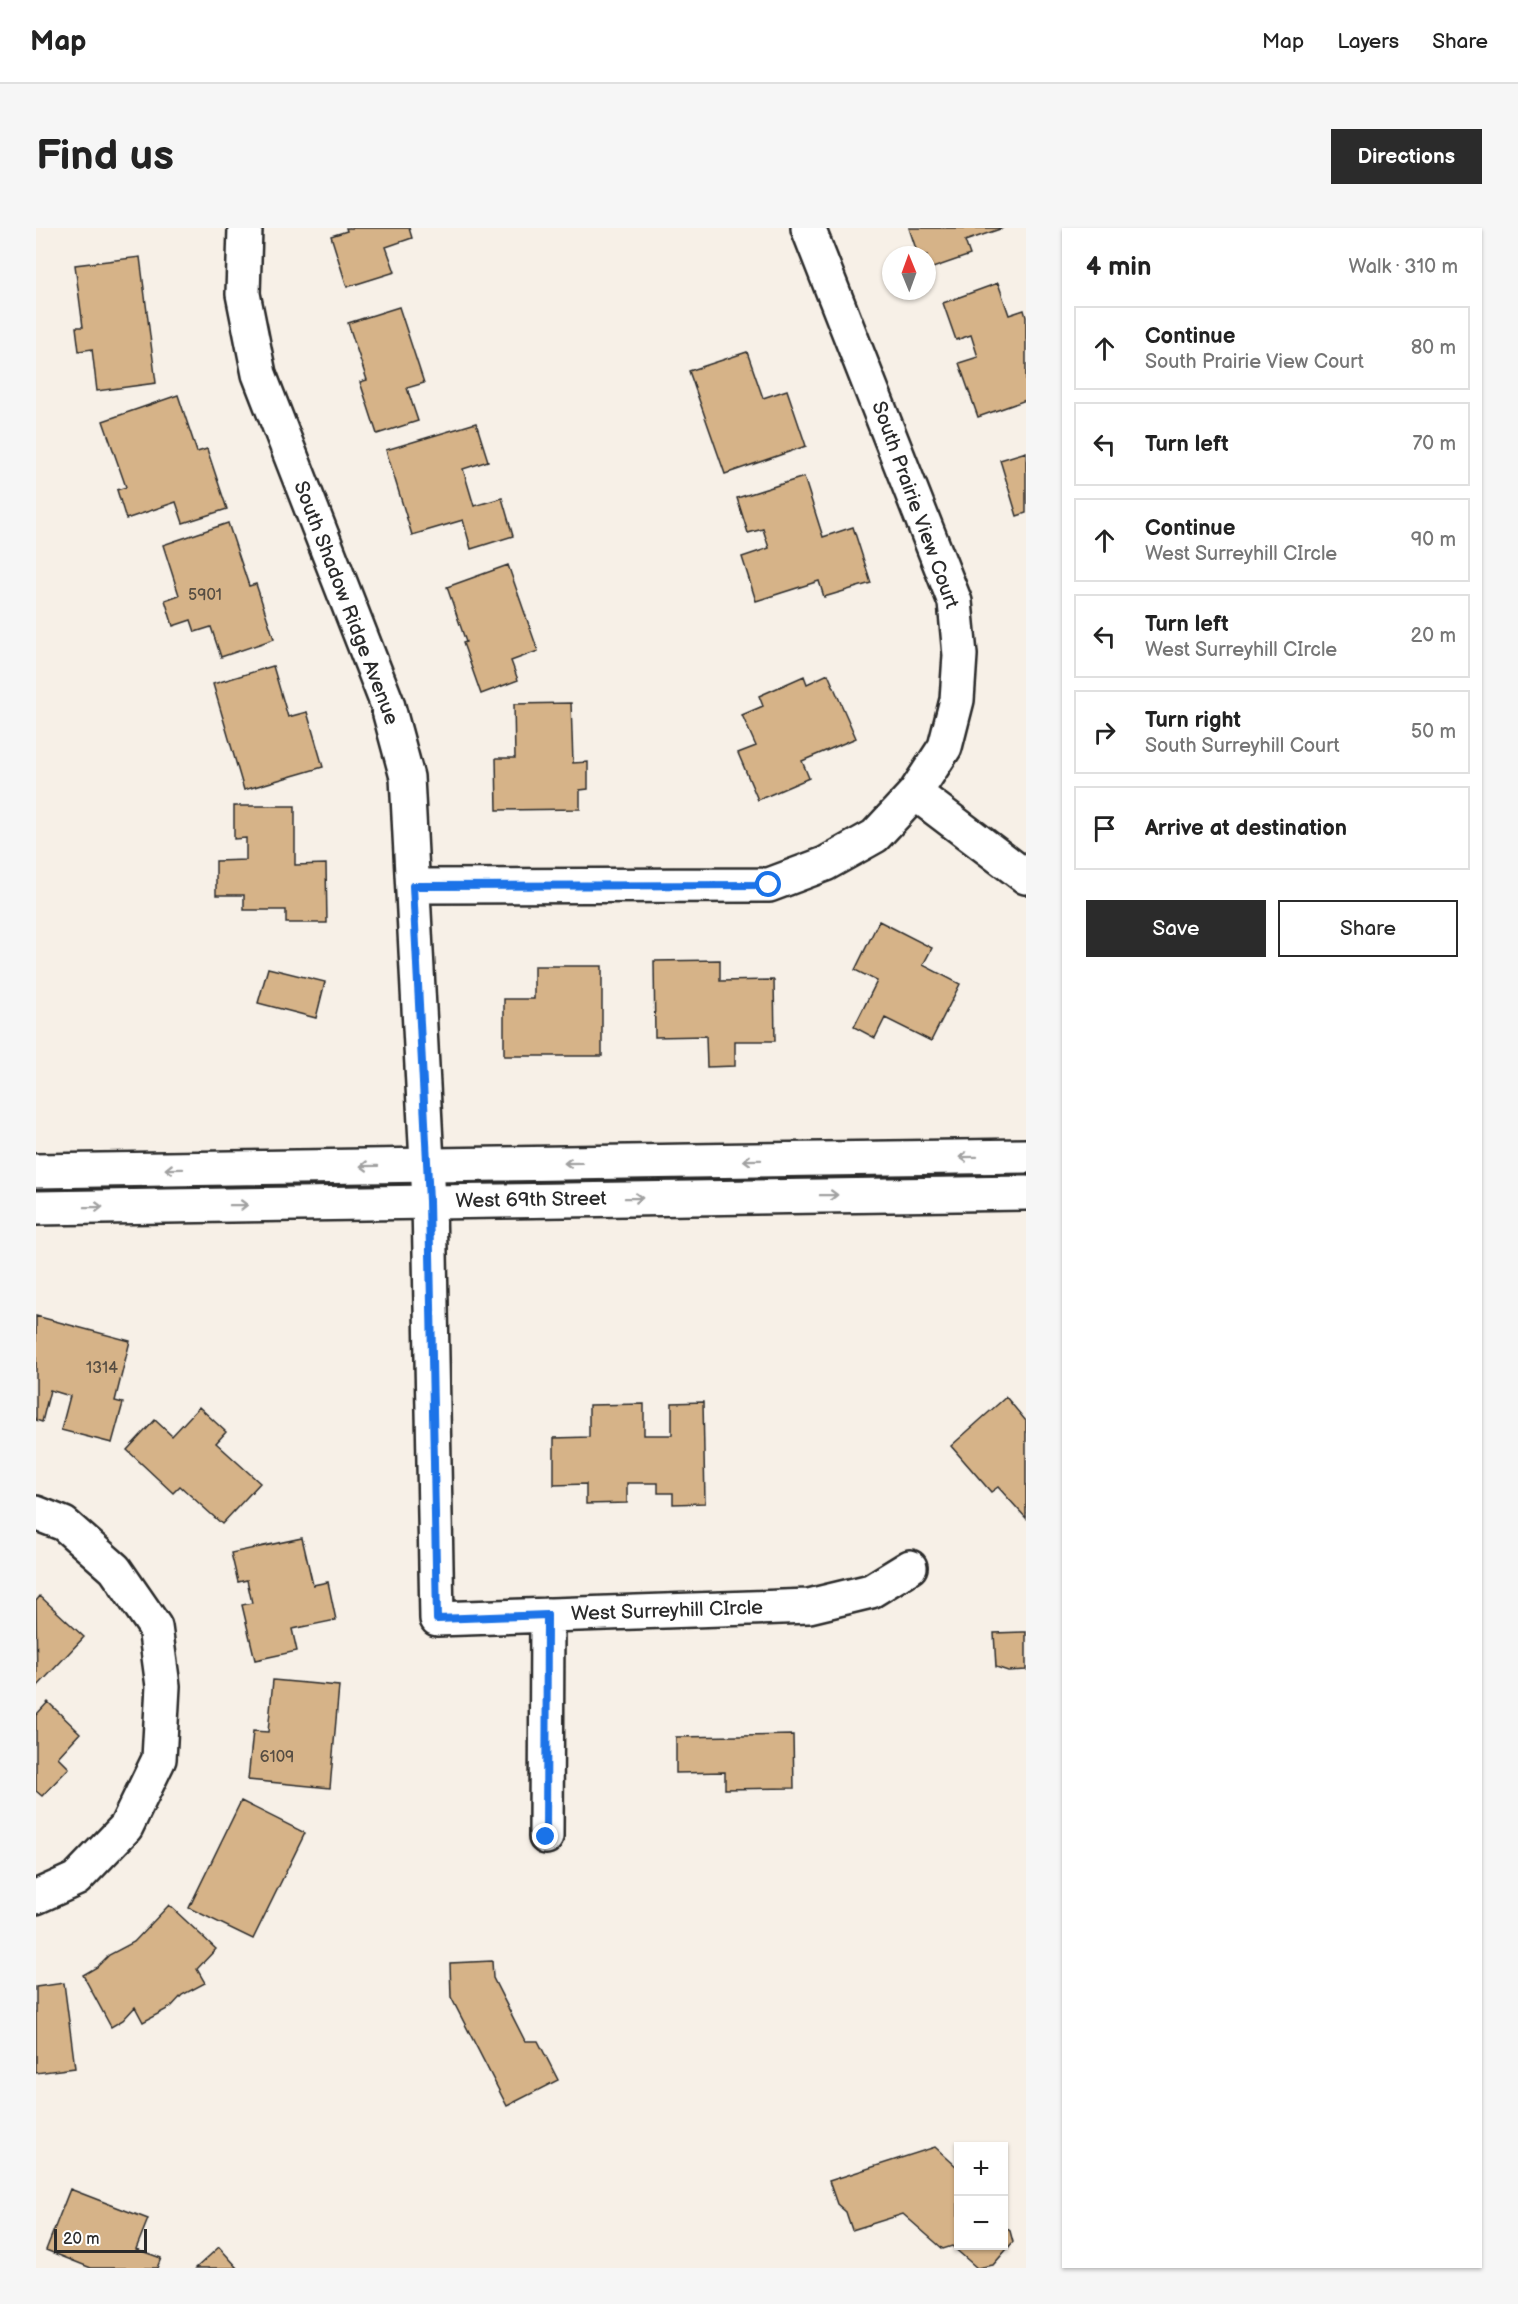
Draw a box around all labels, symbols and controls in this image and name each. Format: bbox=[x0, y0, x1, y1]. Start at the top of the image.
text: Map bbox=[30, 25, 86, 58]
text: Map bbox=[1262, 29, 1304, 54]
text: Layers bbox=[1337, 29, 1399, 54]
text: Share bbox=[1432, 29, 1488, 54]
button: Directions bbox=[1331, 129, 1482, 184]
text: Find us bbox=[36, 131, 174, 182]
north arrow bbox=[882, 246, 936, 300]
text: 4 min bbox=[1086, 252, 1151, 283]
text: Walk · 310 m bbox=[1349, 255, 1458, 279]
text: Continue bbox=[1145, 323, 1235, 350]
icon: ahead bbox=[1088, 332, 1121, 365]
text: 80 m bbox=[1411, 336, 1456, 360]
text: South Prairie View Court bbox=[1145, 350, 1364, 374]
street label: South Prairie View Court bbox=[866, 398, 964, 612]
icon: left bbox=[1088, 428, 1121, 461]
text: Turn left bbox=[1145, 431, 1229, 458]
text: 70 m bbox=[1412, 432, 1456, 456]
street label: South Shadow Ridge Avenue bbox=[288, 478, 404, 728]
text: Continue bbox=[1145, 515, 1235, 542]
icon: ahead bbox=[1088, 524, 1121, 557]
text: 90 m bbox=[1411, 528, 1456, 552]
text: West Surreyhill CIrcle bbox=[1145, 542, 1337, 566]
house number: 5901 bbox=[188, 586, 222, 605]
text: Turn left bbox=[1145, 611, 1229, 638]
icon: left bbox=[1088, 620, 1121, 653]
text: 20 m bbox=[1411, 624, 1456, 648]
text: West Surreyhill CIrcle bbox=[1145, 638, 1337, 662]
text: Turn right bbox=[1145, 707, 1241, 734]
icon: right bbox=[1088, 716, 1121, 749]
text: 50 m bbox=[1411, 720, 1456, 744]
text: South Surreyhill Court bbox=[1145, 734, 1340, 758]
icon: arrive bbox=[1088, 812, 1121, 845]
text: Arrive at destination bbox=[1145, 815, 1347, 842]
route start bbox=[755, 871, 781, 897]
button: Save bbox=[1086, 900, 1266, 957]
button: Share bbox=[1278, 900, 1458, 957]
one-way arrow bbox=[958, 1151, 978, 1162]
one-way arrow bbox=[742, 1154, 762, 1166]
one-way arrow bbox=[563, 1157, 583, 1168]
one-way arrow bbox=[359, 1160, 379, 1172]
one-way arrow bbox=[164, 1163, 184, 1174]
street label: West 69th Street bbox=[455, 1187, 607, 1213]
one-way arrow bbox=[819, 1190, 839, 1201]
one-way arrow bbox=[624, 1192, 644, 1204]
one-way arrow bbox=[228, 1199, 248, 1210]
one-way arrow bbox=[84, 1201, 104, 1213]
house number: 1314 bbox=[86, 1359, 118, 1378]
street label: West Surreyhill CIrcle bbox=[571, 1596, 764, 1626]
house number: 6109 bbox=[260, 1748, 294, 1767]
route end bbox=[532, 1823, 558, 1849]
map controls bbox=[954, 2142, 1008, 2250]
button: + bbox=[954, 2142, 1008, 2196]
button: − bbox=[954, 2196, 1008, 2250]
scale bar bbox=[54, 2226, 147, 2254]
text: 20 m bbox=[63, 2230, 99, 2249]

